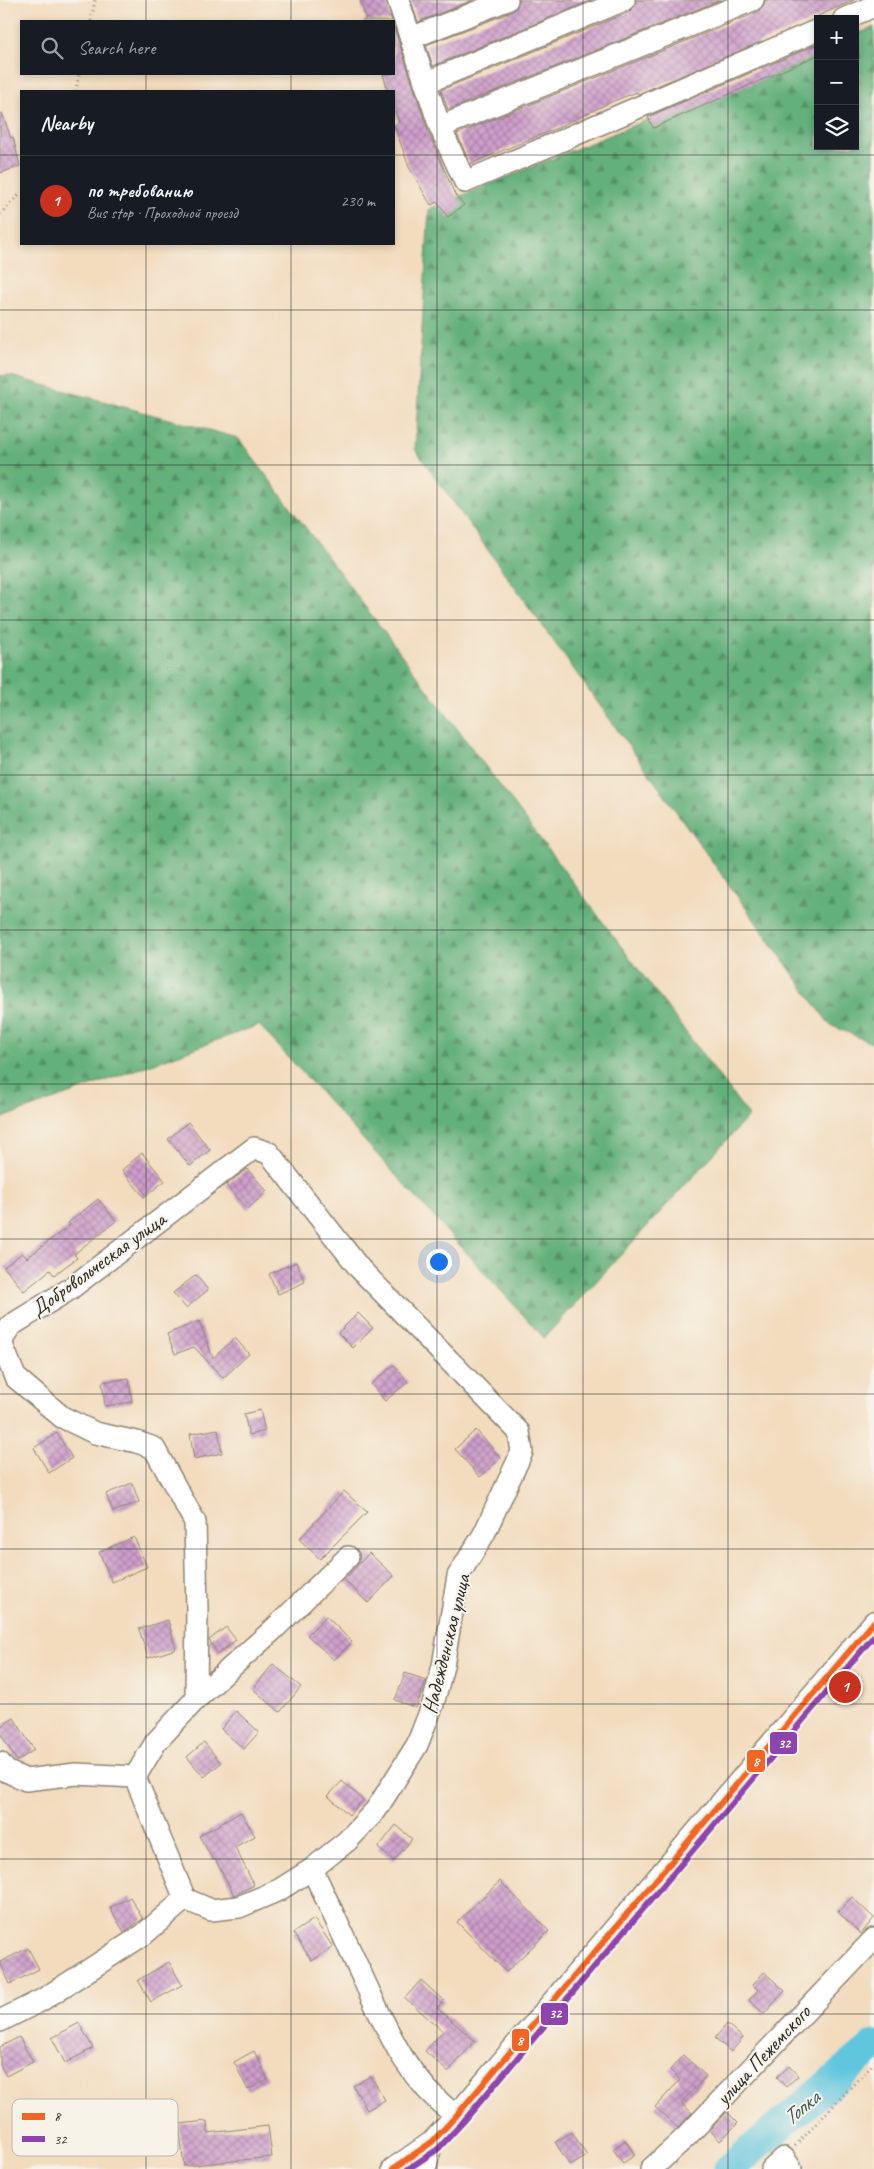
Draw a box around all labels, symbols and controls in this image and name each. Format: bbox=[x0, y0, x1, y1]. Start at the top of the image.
map controls bbox=[814, 15, 859, 150]
button: + bbox=[814, 15, 859, 60]
search box bbox=[20, 20, 395, 75]
icon: search bbox=[38, 34, 66, 62]
text: Search here bbox=[78, 36, 155, 60]
button: − bbox=[814, 60, 859, 105]
button: layers bbox=[814, 105, 859, 150]
text: Nearby bbox=[40, 110, 93, 136]
text: по требованию bbox=[87, 179, 192, 203]
text: 1 bbox=[52, 191, 60, 211]
text: 230 m bbox=[341, 191, 375, 211]
text: Bus stop · Проходной проезд bbox=[87, 203, 238, 223]
street label: Добровольческая улица bbox=[25, 1205, 173, 1322]
your location bbox=[426, 1249, 452, 1275]
street label: Надежденская улица bbox=[416, 1570, 476, 1717]
pin: 1 bbox=[829, 1668, 861, 1706]
line badge: 32 bbox=[769, 1731, 798, 1755]
text: 32 bbox=[778, 1735, 792, 1752]
line badge: 8 bbox=[746, 1749, 766, 1773]
text: 8 bbox=[753, 1753, 761, 1770]
street label: улица Пежемского bbox=[709, 1998, 817, 2112]
line badge: 32 bbox=[540, 2002, 569, 2026]
text: 32 bbox=[549, 2005, 563, 2022]
line badge: 8 bbox=[511, 2028, 530, 2052]
text: 8 bbox=[517, 2032, 525, 2049]
water label: Топка bbox=[777, 2083, 827, 2132]
legend bbox=[12, 2099, 178, 2156]
text: 8 bbox=[54, 2108, 62, 2125]
text: 32 bbox=[54, 2131, 68, 2148]

